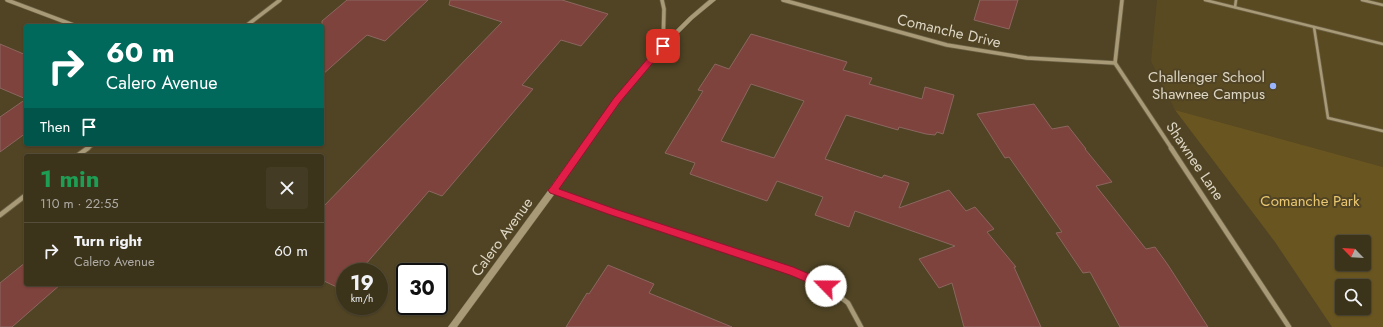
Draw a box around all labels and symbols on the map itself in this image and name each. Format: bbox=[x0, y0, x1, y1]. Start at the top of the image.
street label: Comanche Drive bbox=[895, 8, 1003, 54]
pin bbox=[646, 29, 680, 63]
place label: Challenger School Shawnee Campus bbox=[1148, 66, 1265, 105]
marker: Challenger School Shawnee Campus bbox=[1268, 81, 1278, 91]
street label: Shawnee Lane bbox=[1160, 117, 1230, 205]
park label: Comanche Park bbox=[1260, 190, 1360, 212]
street label: Calero Avenue bbox=[466, 193, 538, 281]
north arrow bbox=[1335, 235, 1371, 271]
speed limit sign: 30 bbox=[396, 263, 448, 315]
position arrow bbox=[805, 265, 847, 307]

